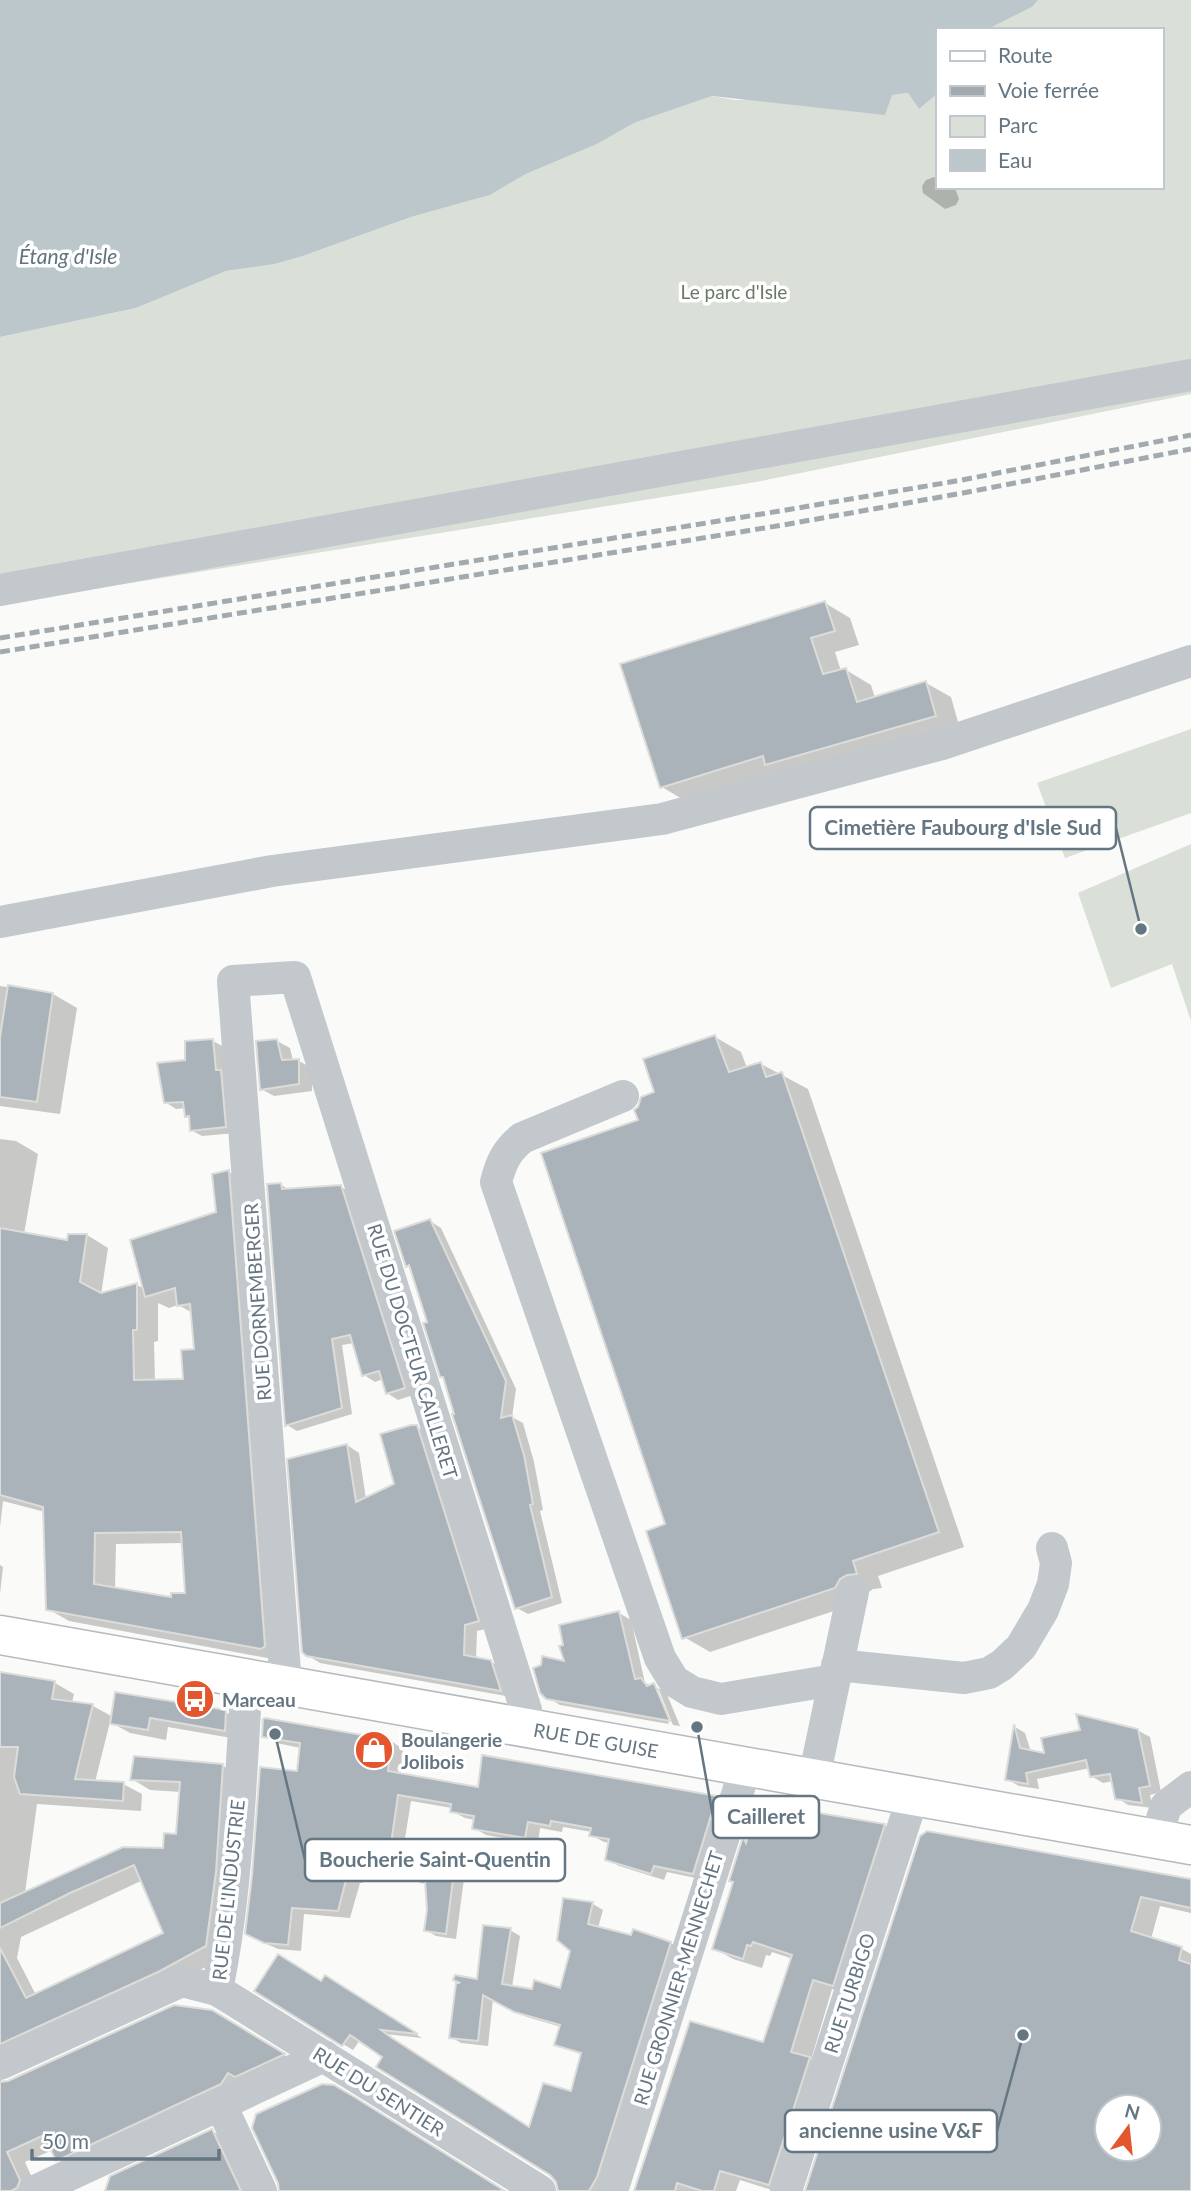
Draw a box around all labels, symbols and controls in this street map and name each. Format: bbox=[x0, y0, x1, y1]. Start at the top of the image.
legend bbox=[936, 28, 1163, 189]
text: Route bbox=[998, 42, 1053, 67]
text: Voie ferrée bbox=[998, 77, 1099, 102]
text: Parc bbox=[998, 112, 1038, 137]
text: Eau bbox=[998, 147, 1032, 172]
water label: Étang d'Isle bbox=[19, 243, 117, 268]
park label: Le parc d'Isle bbox=[681, 280, 787, 303]
callout: Cimetière Faubourg d'Isle Sud bbox=[810, 807, 1116, 849]
text: Cimetière Faubourg d'Isle Sud bbox=[824, 814, 1102, 839]
street label: RUE DORNEMBERGER bbox=[239, 1202, 275, 1402]
street label: RUE DU DOCTEUR CAILLERET bbox=[363, 1221, 463, 1481]
bus stop icon: Marceau bbox=[174, 1678, 216, 1720]
place label: Marceau bbox=[222, 1688, 296, 1711]
street label: RUE DE GUISE bbox=[532, 1718, 660, 1762]
place label: Boulangerie Jolibois bbox=[401, 1728, 502, 1773]
shop icon: Boulangerie Jolibois bbox=[353, 1729, 395, 1771]
callout: Cailleret bbox=[713, 1796, 819, 1838]
street label: RUE DE L'INDUSTRIE bbox=[207, 1798, 249, 1982]
text: Cailleret bbox=[727, 1803, 805, 1828]
callout: Boucherie Saint-Quentin bbox=[305, 1839, 565, 1881]
text: Boucherie Saint-Quentin bbox=[319, 1846, 551, 1871]
street label: RUE GRONNIER-MENNECHET bbox=[628, 1848, 728, 2108]
street label: RUE TURBIGO bbox=[819, 1930, 879, 2056]
street label: RUE DU SENTIER bbox=[309, 2041, 449, 2141]
north arrow bbox=[1093, 2093, 1163, 2163]
text: N bbox=[1122, 2098, 1143, 2124]
callout: ancienne usine V&F bbox=[785, 2110, 997, 2152]
text: ancienne usine V&F bbox=[799, 2117, 983, 2142]
scale bar bbox=[32, 2118, 219, 2162]
text: 50 m bbox=[42, 2128, 89, 2153]

